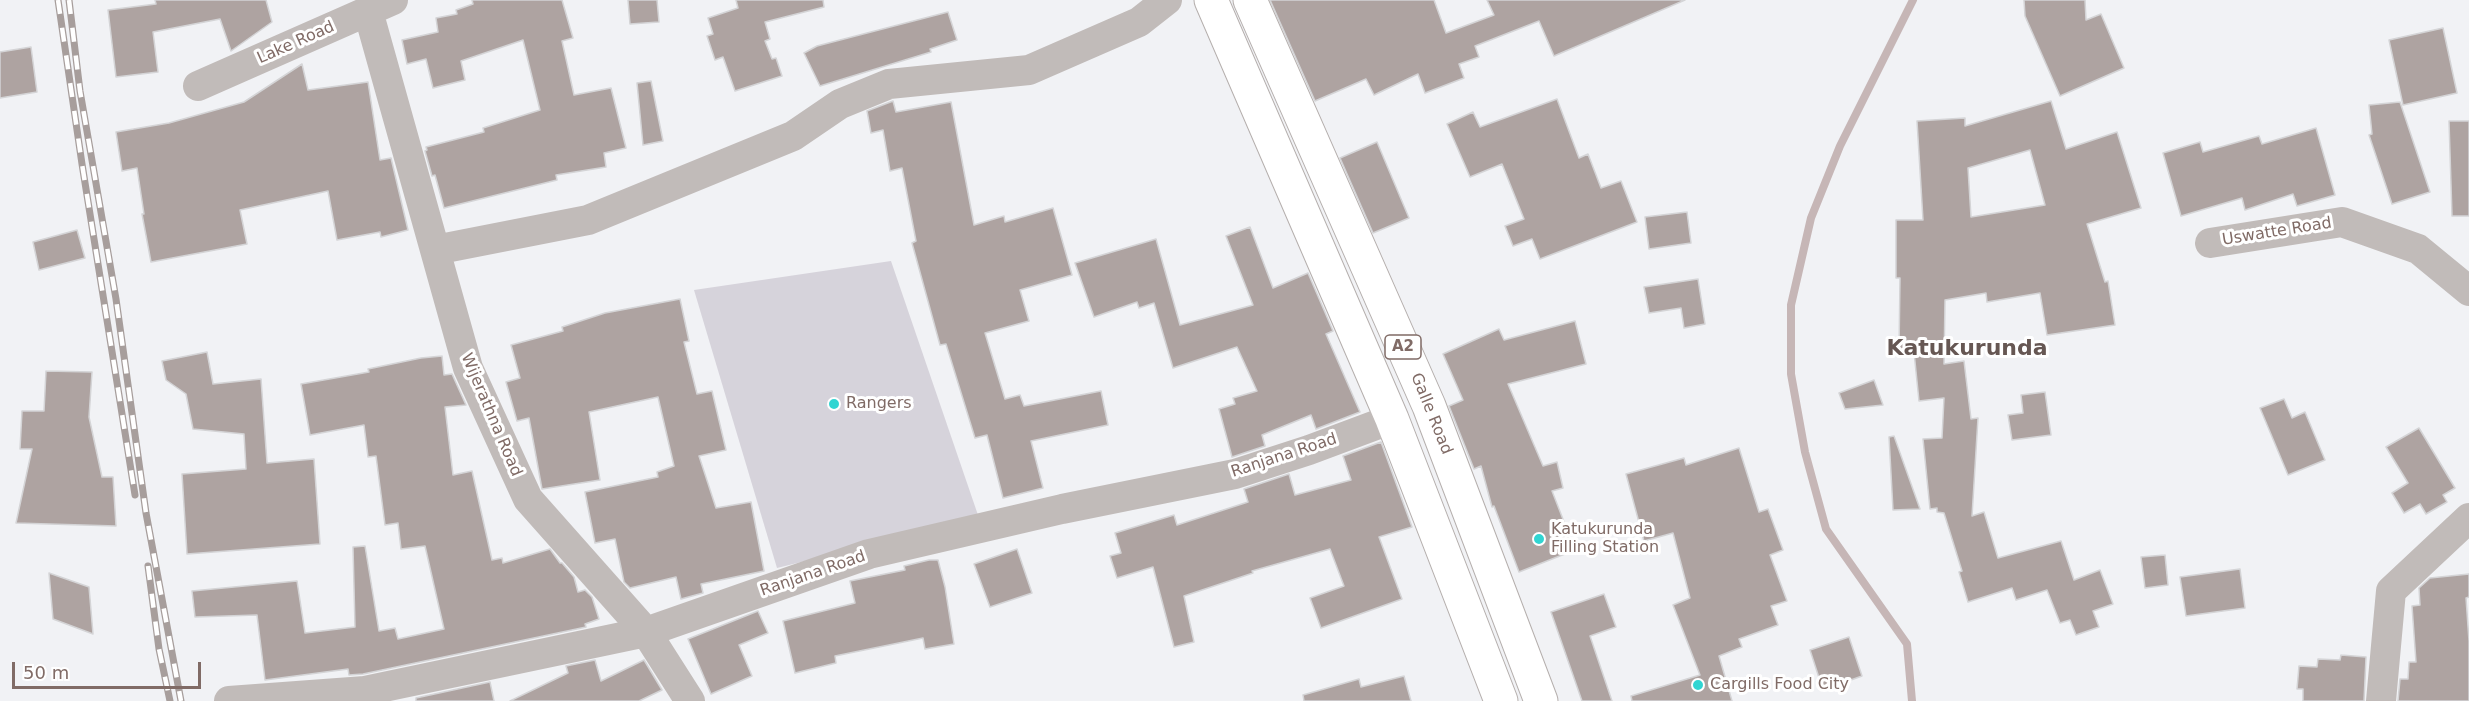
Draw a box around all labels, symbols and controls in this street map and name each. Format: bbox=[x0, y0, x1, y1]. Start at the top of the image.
street label: Lake Road bbox=[254, 17, 338, 69]
street label: Uswatte Road bbox=[2221, 214, 2333, 250]
road number: A2 bbox=[1385, 335, 1421, 359]
district label: Katukurunda bbox=[1886, 336, 2048, 362]
street label: Wijerathna Road bbox=[456, 350, 526, 480]
street label: Galle Road bbox=[1406, 370, 1456, 458]
place label: Rangers bbox=[846, 394, 912, 414]
marker: Rangers bbox=[827, 397, 841, 411]
street label: Ranjana Road bbox=[1229, 430, 1339, 482]
place label: Katukurunda Filling Station bbox=[1551, 520, 1659, 558]
marker: Katukurunda Filling Station bbox=[1532, 532, 1546, 546]
street label: Ranjana Road bbox=[758, 547, 868, 601]
scale bar bbox=[15, 650, 204, 688]
text: 50 m bbox=[23, 662, 69, 683]
place label: Cargills Food City bbox=[1710, 675, 1849, 695]
marker: Cargills Food City bbox=[1691, 678, 1705, 692]

